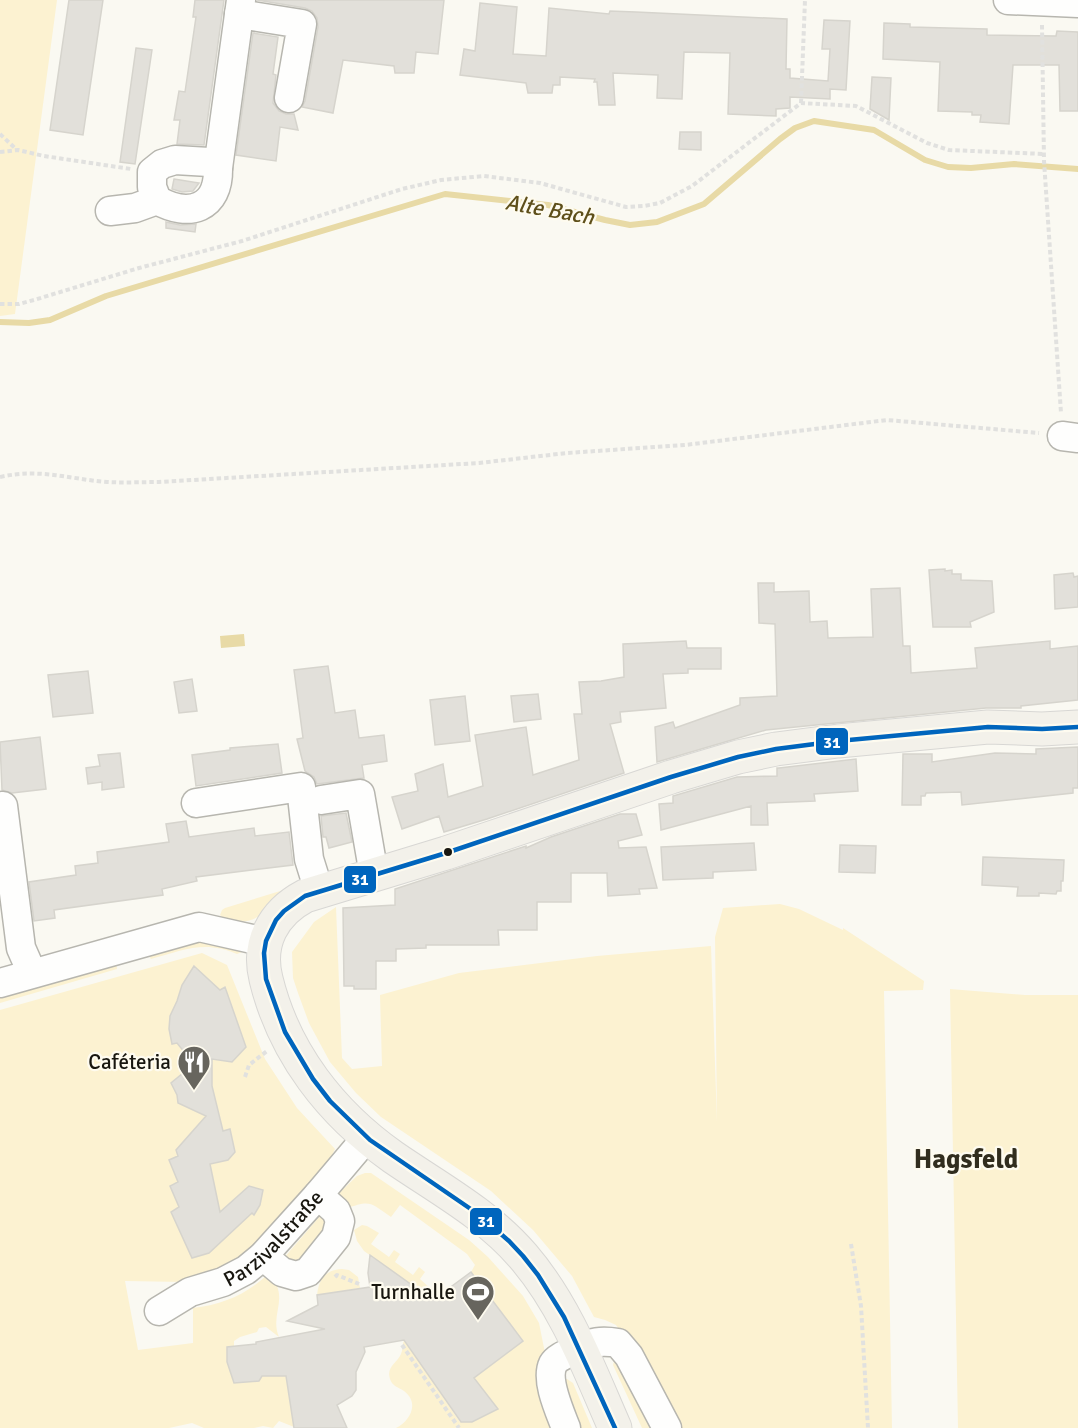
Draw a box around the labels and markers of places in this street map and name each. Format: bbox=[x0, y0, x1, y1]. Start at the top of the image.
unlabelled marker bbox=[442, 846, 454, 858]
restaurant icon: Caféteria bbox=[176, 1044, 212, 1091]
place label: Caféteria bbox=[88, 1049, 171, 1075]
sports icon: Turnhalle bbox=[460, 1274, 496, 1321]
place label: Turnhalle bbox=[371, 1279, 455, 1305]

